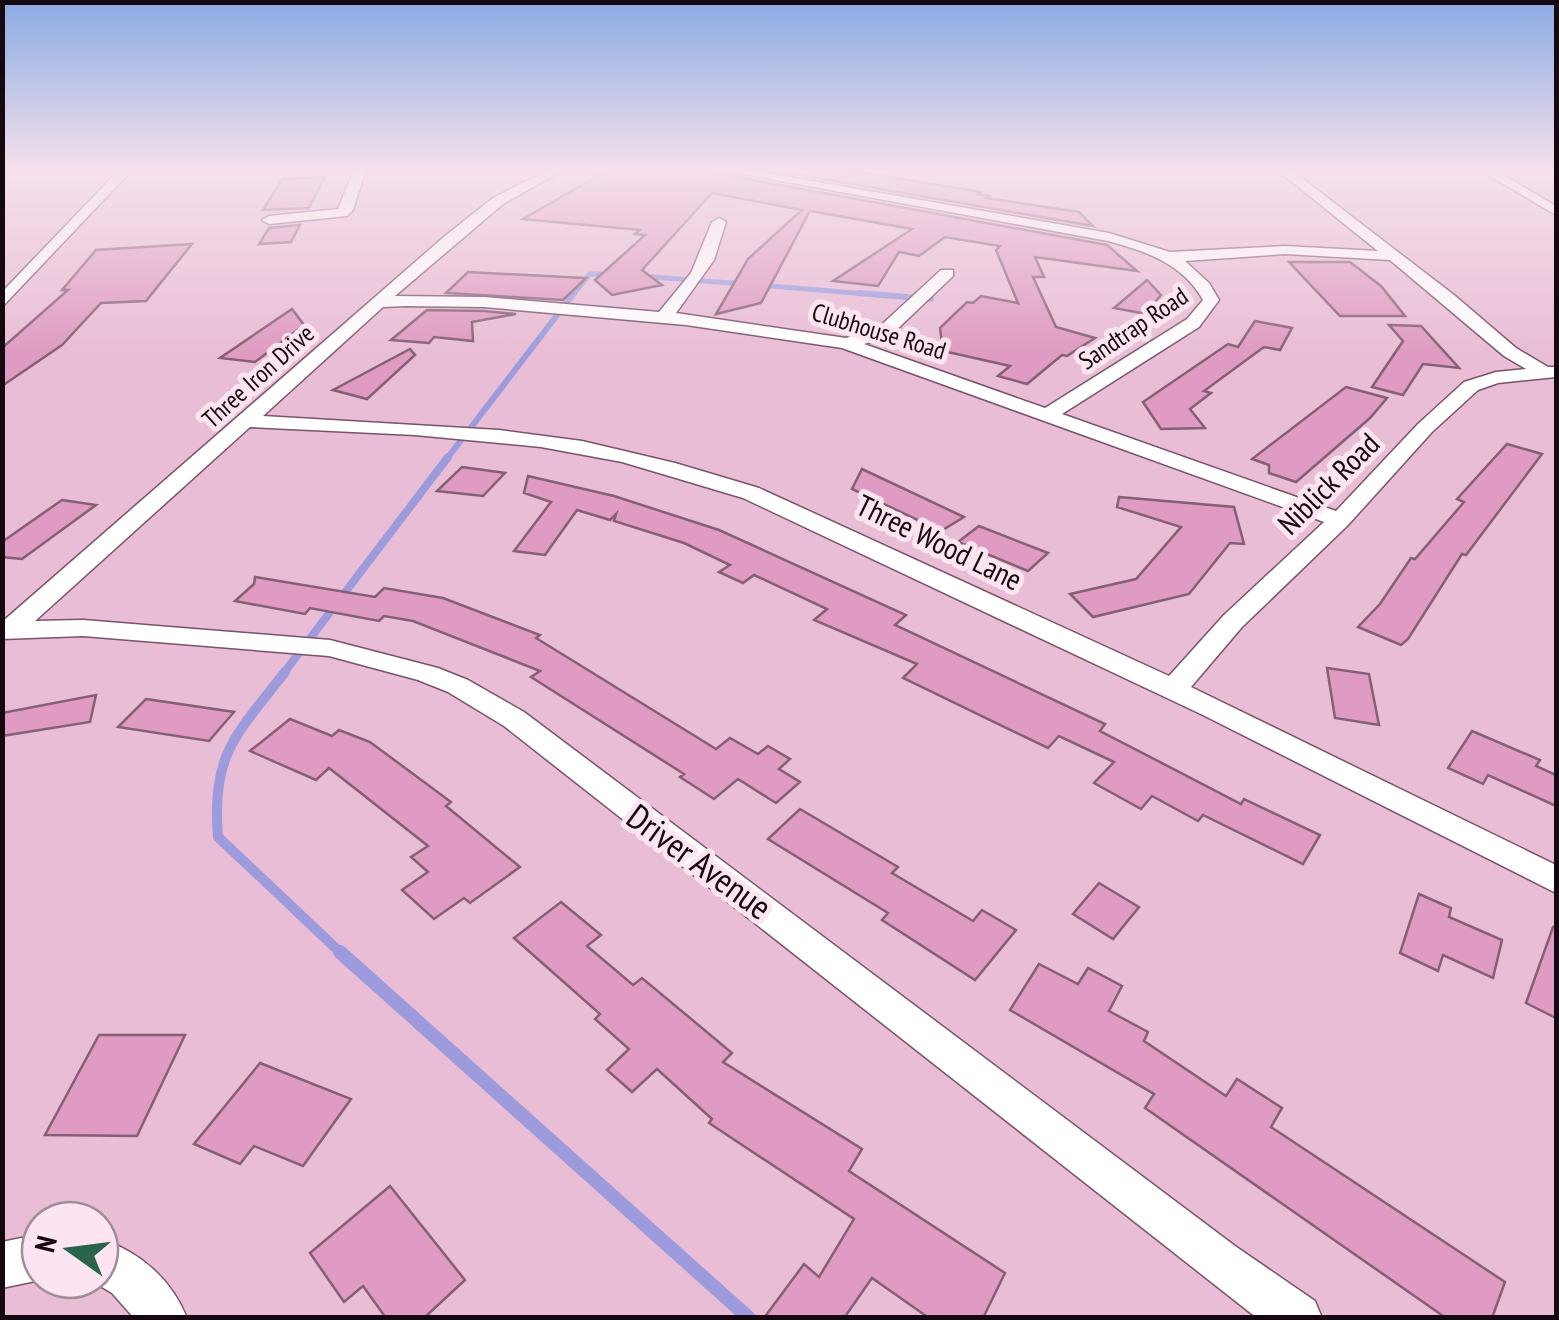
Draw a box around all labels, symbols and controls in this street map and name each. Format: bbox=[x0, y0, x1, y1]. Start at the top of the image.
street label: Sandtrap Road bbox=[1072, 280, 1194, 376]
street label: Clubhouse Road bbox=[808, 295, 950, 367]
street label: Three Iron Drive bbox=[195, 317, 321, 435]
street label: Niblick Road bbox=[1269, 424, 1387, 542]
street label: Three Wood Lane bbox=[851, 485, 1029, 598]
street label: Driver Avenue bbox=[618, 793, 781, 929]
north arrow bbox=[20, 1200, 120, 1300]
text: N bbox=[25, 1232, 65, 1256]

